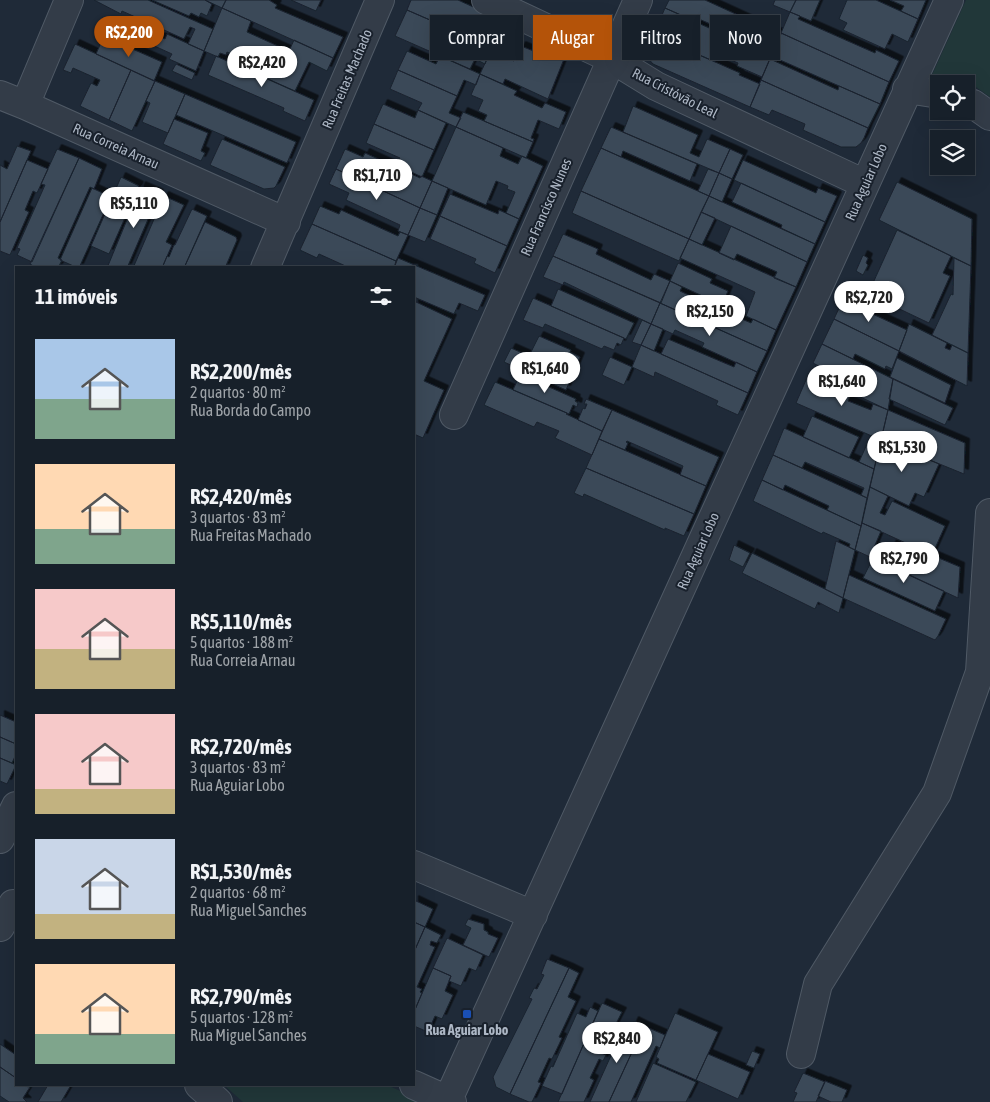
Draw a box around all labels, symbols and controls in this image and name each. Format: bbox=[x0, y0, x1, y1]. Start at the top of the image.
pin: R$2,200 bbox=[83, 15, 175, 58]
chip: Comprar bbox=[430, 15, 523, 60]
chip: Alugar bbox=[533, 15, 612, 60]
chip: Filtros bbox=[622, 15, 700, 60]
chip: Novo bbox=[710, 15, 780, 60]
text: R$2,200 bbox=[105, 23, 153, 41]
street label: Rua Freitas Machado bbox=[319, 27, 375, 131]
pin: R$2,420 bbox=[216, 46, 308, 88]
text: R$2,420 bbox=[238, 53, 286, 71]
street label: Rua Cristóvão Leal bbox=[630, 65, 721, 122]
map controls bbox=[930, 75, 975, 175]
button: locate bbox=[930, 75, 975, 120]
street label: Rua Correia Arnau bbox=[71, 120, 161, 172]
button: layers bbox=[930, 130, 975, 175]
street label: Rua Aguiar Lobo bbox=[842, 141, 890, 223]
street label: Rua Francisco Nunes bbox=[517, 156, 575, 258]
pin: R$1,710 bbox=[331, 158, 423, 201]
text: R$1,710 bbox=[353, 166, 401, 184]
pin: R$5,110 bbox=[88, 186, 180, 229]
text: R$5,110 bbox=[110, 194, 158, 212]
pin: R$2,720 bbox=[823, 280, 915, 323]
icon: filters bbox=[367, 282, 395, 310]
text: 11 imóveis bbox=[35, 284, 117, 308]
text: R$2,720 bbox=[845, 288, 893, 306]
pin: R$2,150 bbox=[664, 294, 756, 337]
text: R$2,150 bbox=[686, 302, 734, 320]
pin: R$1,640 bbox=[499, 352, 591, 394]
icon: home bbox=[75, 359, 135, 419]
text: R$2,200/mês bbox=[190, 359, 292, 383]
text: R$1,640 bbox=[521, 359, 569, 377]
pin: R$1,640 bbox=[796, 364, 888, 407]
text: R$1,640 bbox=[818, 372, 866, 390]
text: 2 quartos · 80 m² bbox=[190, 383, 286, 401]
text: Rua Borda do Campo bbox=[190, 401, 311, 419]
pin: R$1,530 bbox=[856, 430, 948, 473]
text: R$1,530 bbox=[878, 438, 926, 456]
icon: home bbox=[75, 484, 135, 544]
text: R$2,420/mês bbox=[190, 484, 292, 508]
text: 3 quartos · 83 m² bbox=[190, 508, 286, 526]
street label: Rua Aguiar Lobo bbox=[674, 510, 722, 592]
text: Rua Freitas Machado bbox=[190, 526, 311, 544]
pin: R$2,790 bbox=[858, 542, 950, 584]
text: R$2,790 bbox=[880, 549, 928, 567]
icon: home bbox=[75, 609, 135, 669]
text: R$5,110/mês bbox=[190, 609, 292, 633]
text: 5 quartos · 188 m² bbox=[190, 633, 293, 651]
text: Rua Correia Arnau bbox=[190, 651, 296, 669]
icon: home bbox=[75, 734, 135, 794]
text: R$2,720/mês bbox=[190, 734, 292, 758]
text: 3 quartos · 83 m² bbox=[190, 758, 286, 776]
text: Rua Aguiar Lobo bbox=[190, 776, 285, 794]
icon: home bbox=[75, 859, 135, 919]
text: R$1,530/mês bbox=[190, 859, 292, 883]
text: 2 quartos · 68 m² bbox=[190, 883, 286, 901]
text: Rua Miguel Sanches bbox=[190, 901, 307, 919]
icon: home bbox=[75, 984, 135, 1044]
text: R$2,790/mês bbox=[190, 984, 292, 1008]
text: 5 quartos · 128 m² bbox=[190, 1008, 293, 1026]
marker: Rua Aguiar Lobo bbox=[461, 1008, 473, 1020]
place label: Rua Aguiar Lobo bbox=[426, 1022, 509, 1038]
pin: R$2,840 bbox=[571, 1022, 663, 1064]
text: Rua Miguel Sanches bbox=[190, 1026, 307, 1044]
text: R$2,840 bbox=[593, 1029, 641, 1047]

